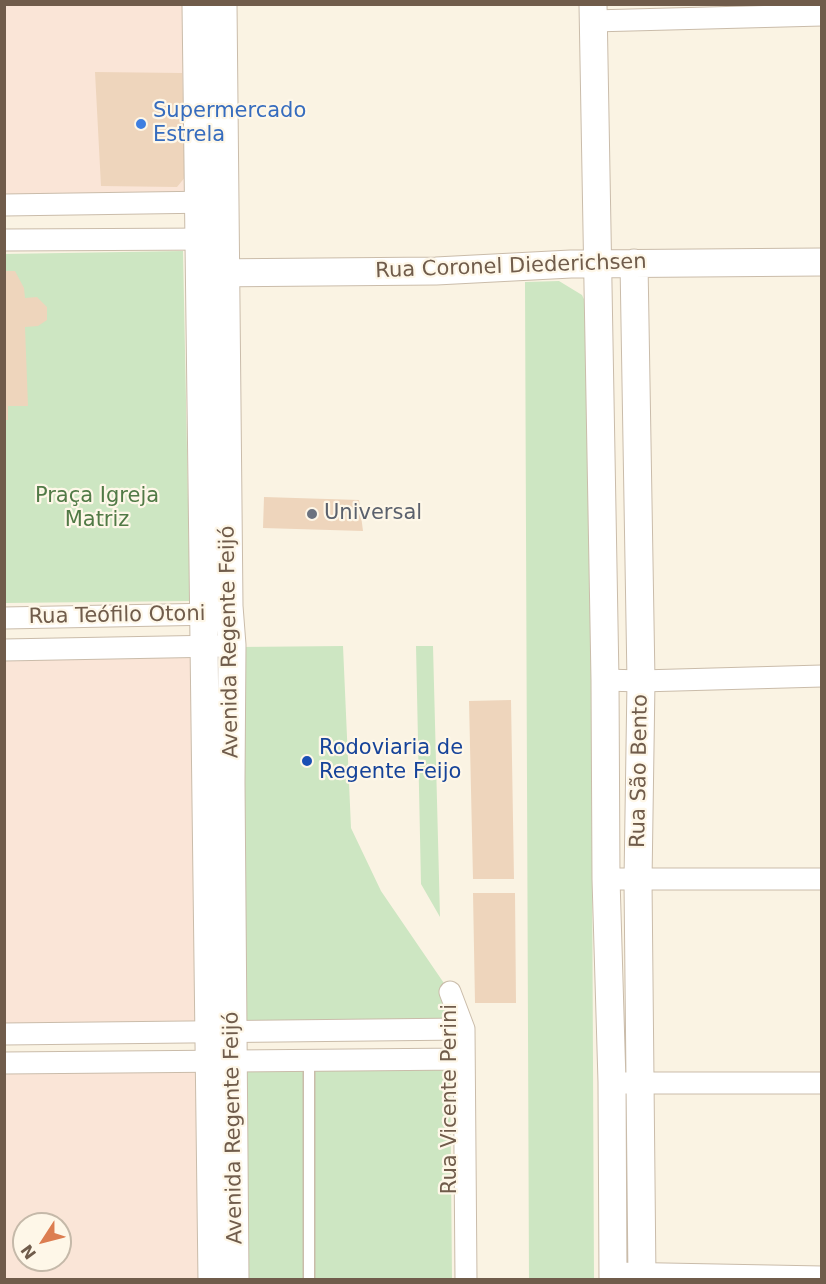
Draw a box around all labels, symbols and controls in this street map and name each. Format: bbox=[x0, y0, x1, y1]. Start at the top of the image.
place label: Supermercado Estrela bbox=[153, 99, 306, 149]
marker: Supermercado Estrela bbox=[134, 117, 148, 131]
street label: Rua Coronel Diederichsen bbox=[375, 250, 647, 284]
park label: Praça Igreja Matriz bbox=[35, 484, 159, 534]
place label: Universal bbox=[324, 501, 422, 527]
marker: Universal bbox=[305, 507, 319, 521]
street label: Avenida Regente Feijó bbox=[215, 525, 245, 759]
street label: Rua Teófilo Otoni bbox=[28, 602, 206, 630]
street label: Rua São Bento bbox=[626, 694, 654, 848]
place label: Rodoviaria de Regente Feijo bbox=[319, 736, 463, 786]
marker: Rodoviaria de Regente Feijo bbox=[300, 754, 314, 768]
street label: Rua Vicente Perini bbox=[438, 1004, 464, 1194]
street label: Avenida Regente Feijó bbox=[219, 1011, 249, 1245]
north arrow bbox=[12, 1212, 72, 1272]
text: N bbox=[17, 1241, 40, 1263]

